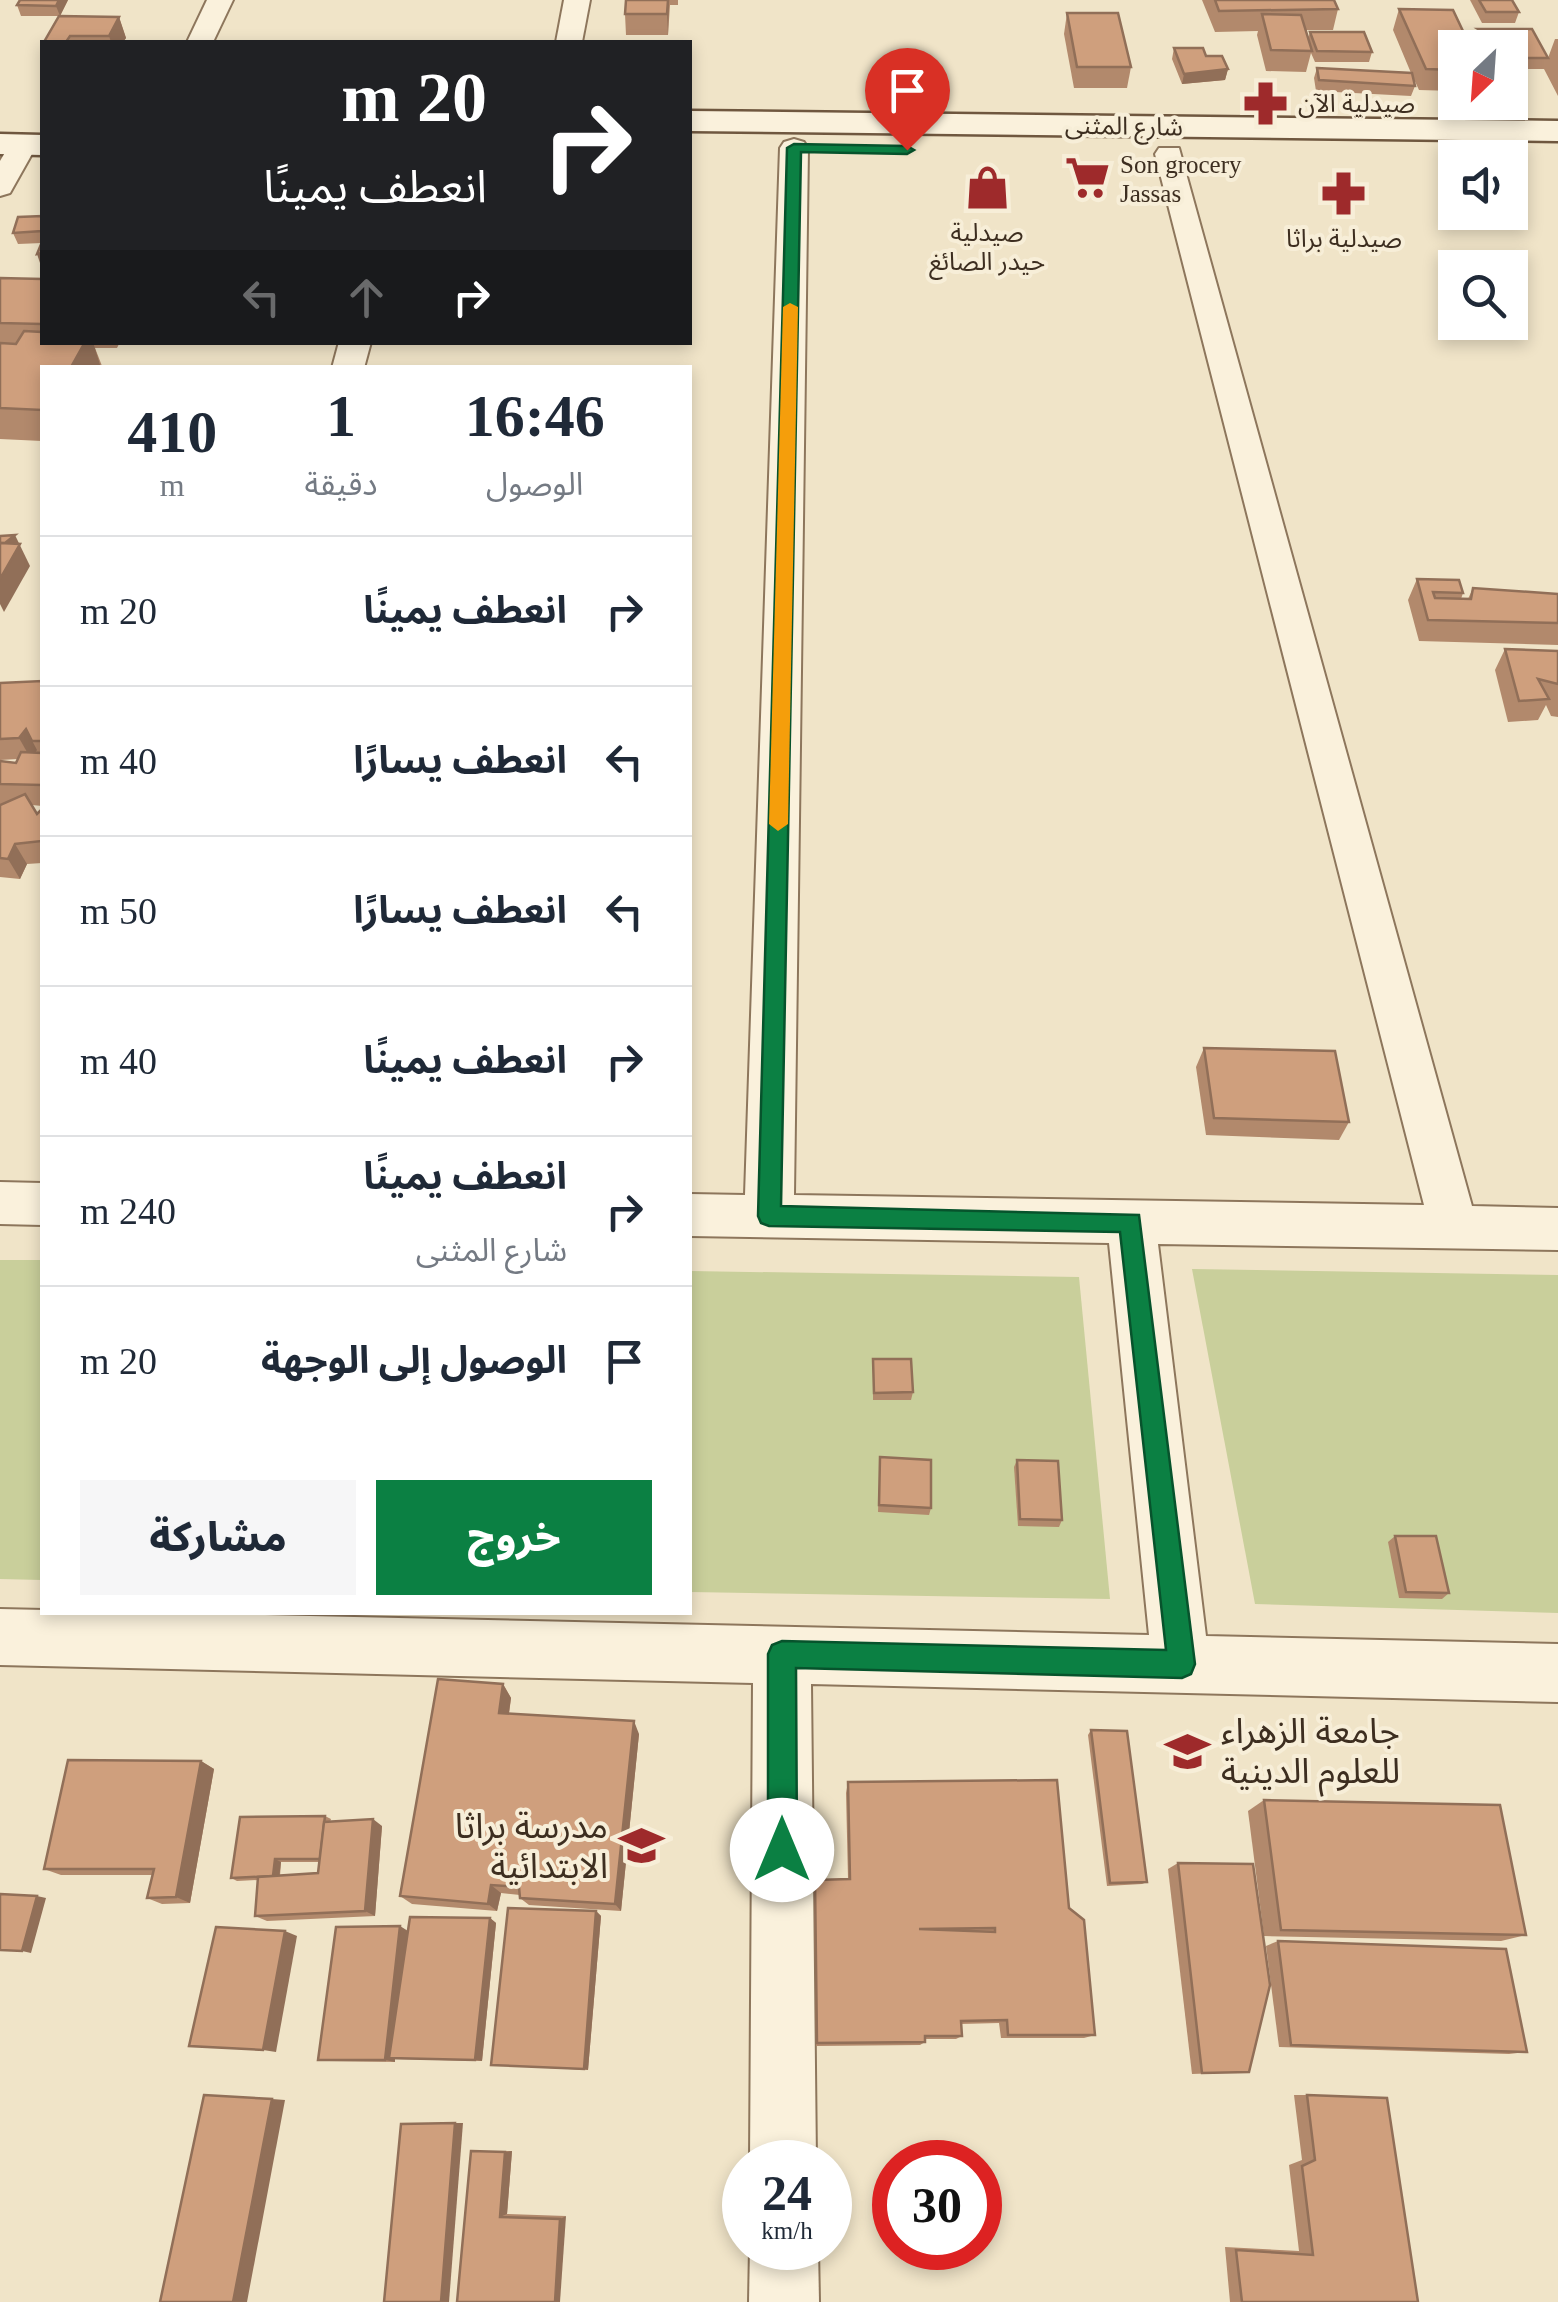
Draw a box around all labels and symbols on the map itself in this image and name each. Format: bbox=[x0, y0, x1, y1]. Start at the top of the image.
north arrow bbox=[1438, 30, 1528, 120]
pin bbox=[865, 48, 950, 151]
pharmacy icon: صيدلية الآن bbox=[1241, 79, 1289, 127]
place label: صيدلية الآن bbox=[1298, 90, 1415, 118]
street label: شارع المثنى bbox=[1065, 111, 1183, 146]
place label: Son grocery Jassas bbox=[1120, 151, 1242, 207]
supermarket icon: Son grocery Jassas bbox=[1063, 154, 1111, 202]
shop icon: صيدلية حيدر الصائغ bbox=[963, 164, 1011, 212]
pharmacy icon: صيدلية براثا bbox=[1320, 170, 1368, 218]
place label: صيدلية حيدر الصائغ bbox=[929, 219, 1045, 280]
place label: صيدلية براثا bbox=[1286, 225, 1402, 253]
place label: جامعة الزهراء للعلوم الدينية bbox=[1221, 1712, 1400, 1797]
school or university icon: جامعة الزهراء للعلوم الدينية bbox=[1164, 1727, 1212, 1775]
position arrow bbox=[730, 1798, 834, 1902]
place label: مدرسة براثا الابتدائية bbox=[455, 1807, 608, 1886]
school or university icon: مدرسة براثا الابتدائية bbox=[617, 1822, 665, 1870]
speed limit sign: 30 bbox=[872, 2140, 1002, 2270]

